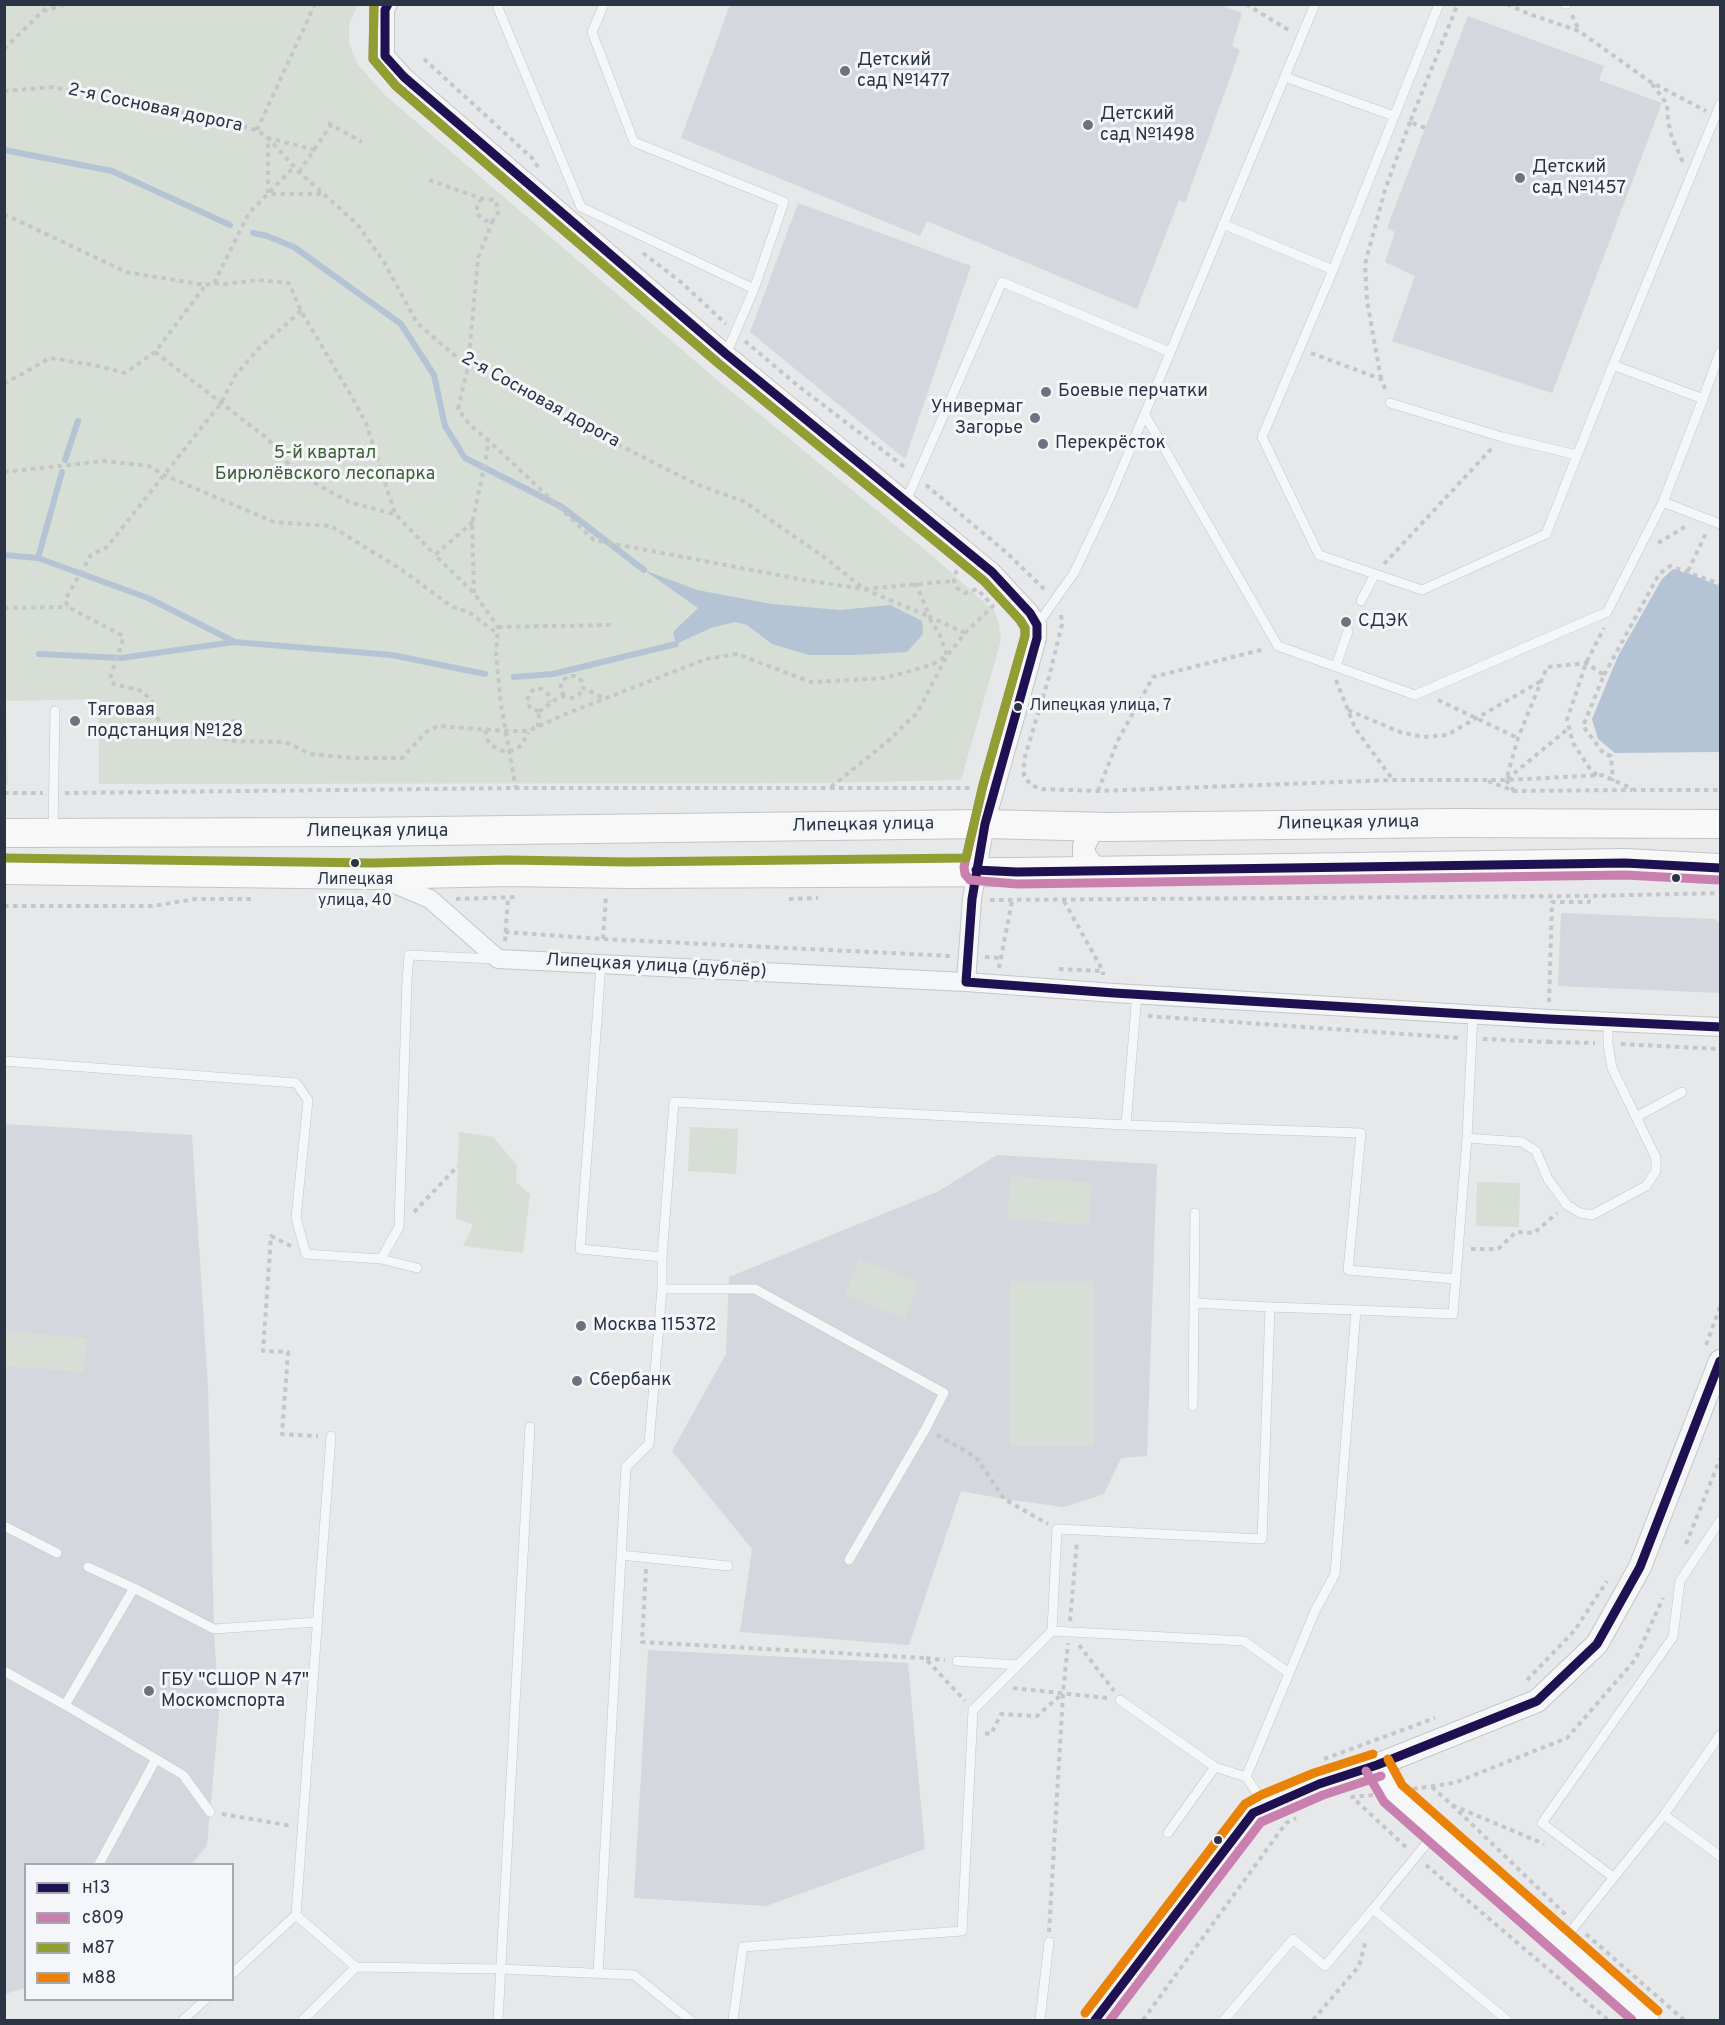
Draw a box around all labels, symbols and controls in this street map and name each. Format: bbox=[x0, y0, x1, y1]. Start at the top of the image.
place label: Детский сад №1477 bbox=[857, 50, 950, 92]
marker: Детский сад №1477 bbox=[838, 64, 852, 78]
street label: 2-я Сосновая дорога bbox=[66, 80, 244, 138]
place label: Детский сад №1498 bbox=[1100, 104, 1195, 146]
marker: Детский сад №1498 bbox=[1081, 118, 1095, 132]
place label: Детский сад №1457 bbox=[1532, 157, 1626, 200]
marker: Детский сад №1457 bbox=[1513, 171, 1527, 185]
street label: 2-я Сосновая дорога bbox=[457, 348, 623, 454]
place label: Боевые перчатки bbox=[1058, 381, 1208, 403]
marker: Боевые перчатки bbox=[1039, 385, 1053, 399]
place label: Универмаг Загорье bbox=[931, 397, 1023, 440]
marker: Универмаг Загорье bbox=[1028, 411, 1042, 425]
place label: Перекрёсток bbox=[1055, 433, 1166, 455]
marker: Перекрёсток bbox=[1036, 437, 1050, 451]
park label: 5-й квартал Бирюлёвского лесопарка bbox=[215, 443, 435, 486]
place label: СДЭК bbox=[1358, 611, 1409, 633]
marker: СДЭК bbox=[1339, 615, 1353, 629]
place label: Липецкая улица, 7 bbox=[1029, 697, 1171, 717]
place label: Тяговая подстанция №128 bbox=[87, 700, 243, 742]
marker: Липецкая улица, 7 bbox=[1012, 701, 1024, 713]
marker: Тяговая подстанция №128 bbox=[68, 714, 82, 728]
street label: Липецкая улица bbox=[1277, 812, 1419, 836]
street label: Липецкая улица bbox=[792, 814, 934, 838]
street label: Липецкая улица bbox=[306, 821, 448, 843]
marker: Липецкая улица, 40 bbox=[349, 857, 361, 869]
place label: Липецкая улица, 40 bbox=[317, 871, 393, 909]
unlabelled marker bbox=[1670, 872, 1682, 884]
street label: Липецкая улица (дублёр) bbox=[545, 950, 767, 984]
place label: Москва 115372 bbox=[593, 1315, 716, 1337]
marker: Москва 115372 bbox=[574, 1319, 588, 1333]
place label: Сбербанк bbox=[589, 1370, 672, 1392]
marker: Сбербанк bbox=[570, 1374, 584, 1388]
place label: ГБУ "СШОР N 47" Москомспорта bbox=[161, 1670, 309, 1712]
marker: ГБУ "СШОР N 47" Москомспорта bbox=[142, 1684, 156, 1698]
unlabelled marker bbox=[1212, 1834, 1224, 1846]
legend bbox=[24, 1863, 234, 2001]
text: н13 bbox=[82, 1877, 110, 1900]
text: с809 bbox=[82, 1907, 124, 1930]
text: м87 bbox=[82, 1937, 114, 1960]
text: м88 bbox=[82, 1967, 116, 1990]

